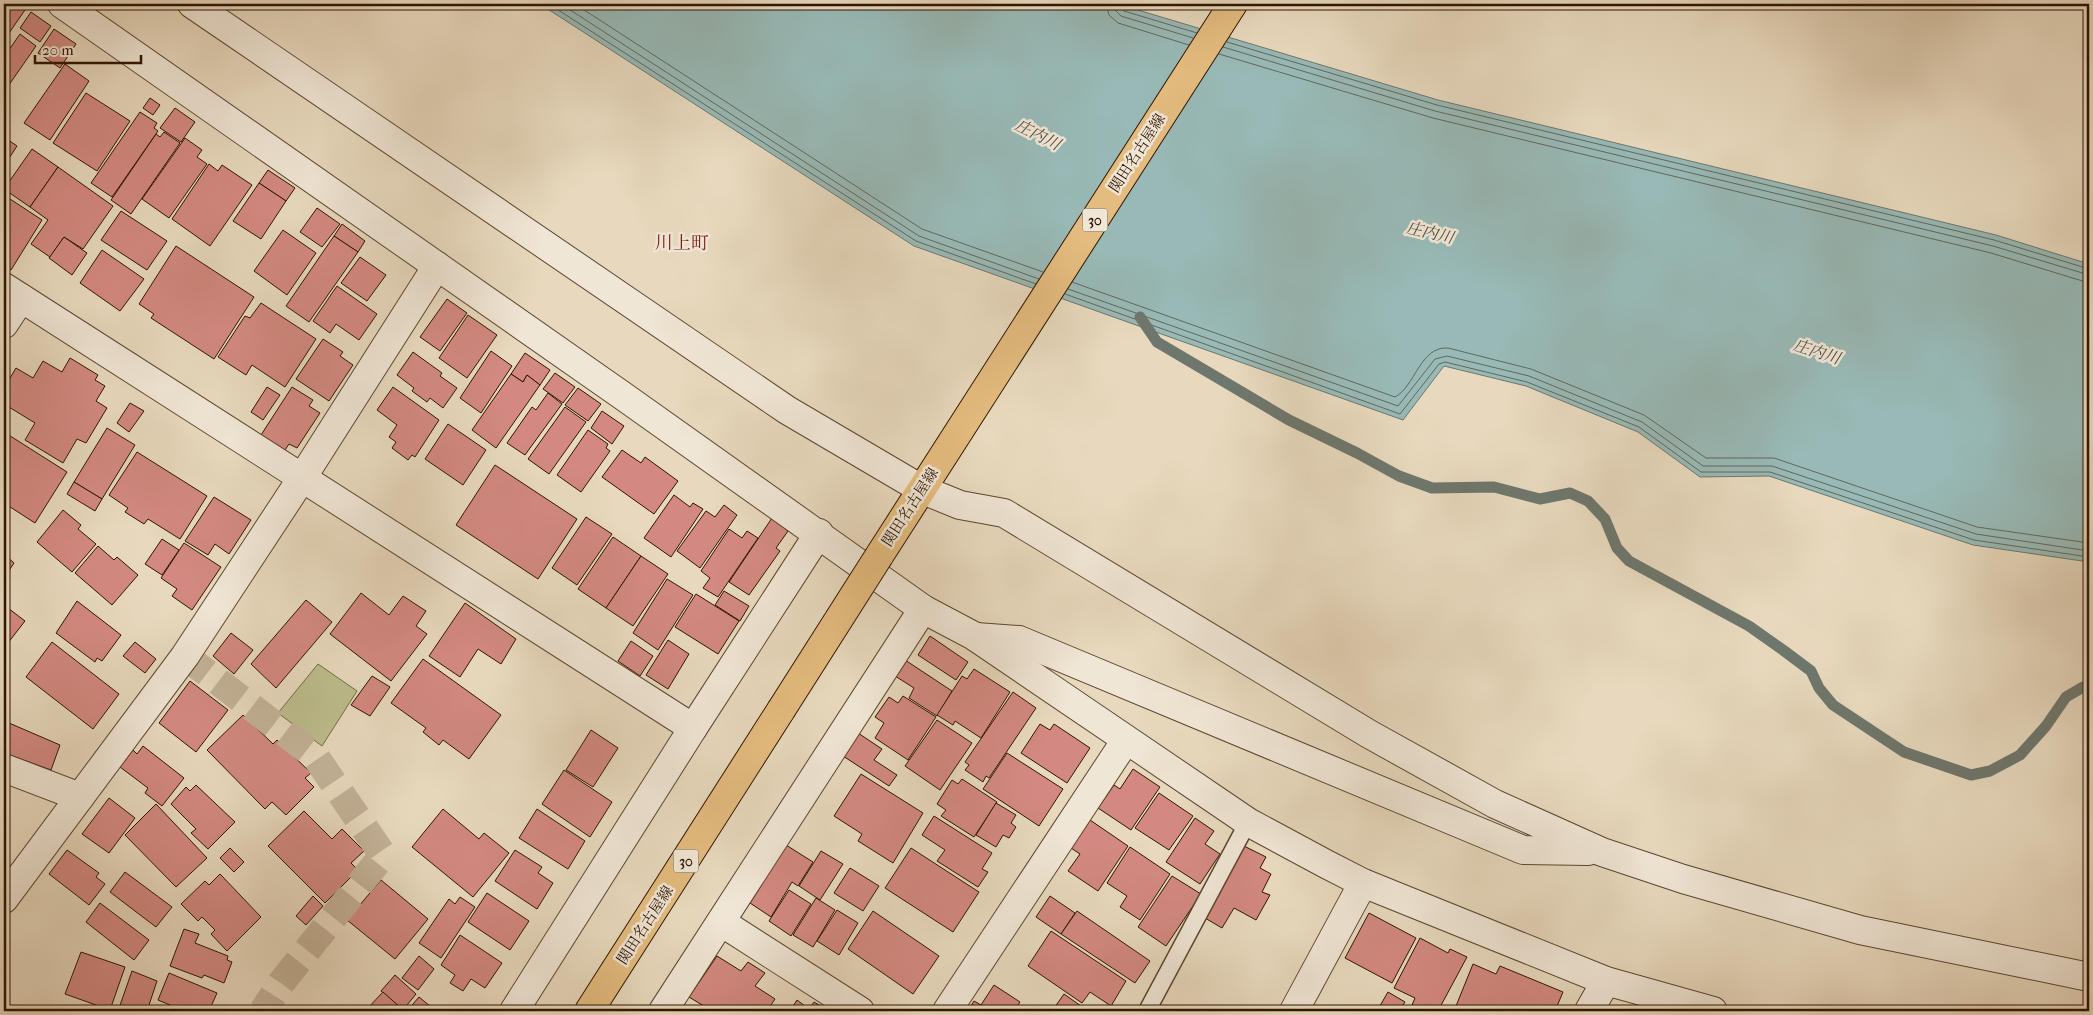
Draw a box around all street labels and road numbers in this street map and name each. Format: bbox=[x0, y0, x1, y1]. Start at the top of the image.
street label: 関田名古屋線 bbox=[1105, 110, 1169, 196]
road number: 30 bbox=[1082, 208, 1108, 232]
street label: 関田名古屋線 bbox=[878, 464, 942, 550]
road number: 30 bbox=[674, 849, 698, 872]
street label: 関田名古屋線 bbox=[613, 882, 677, 968]

